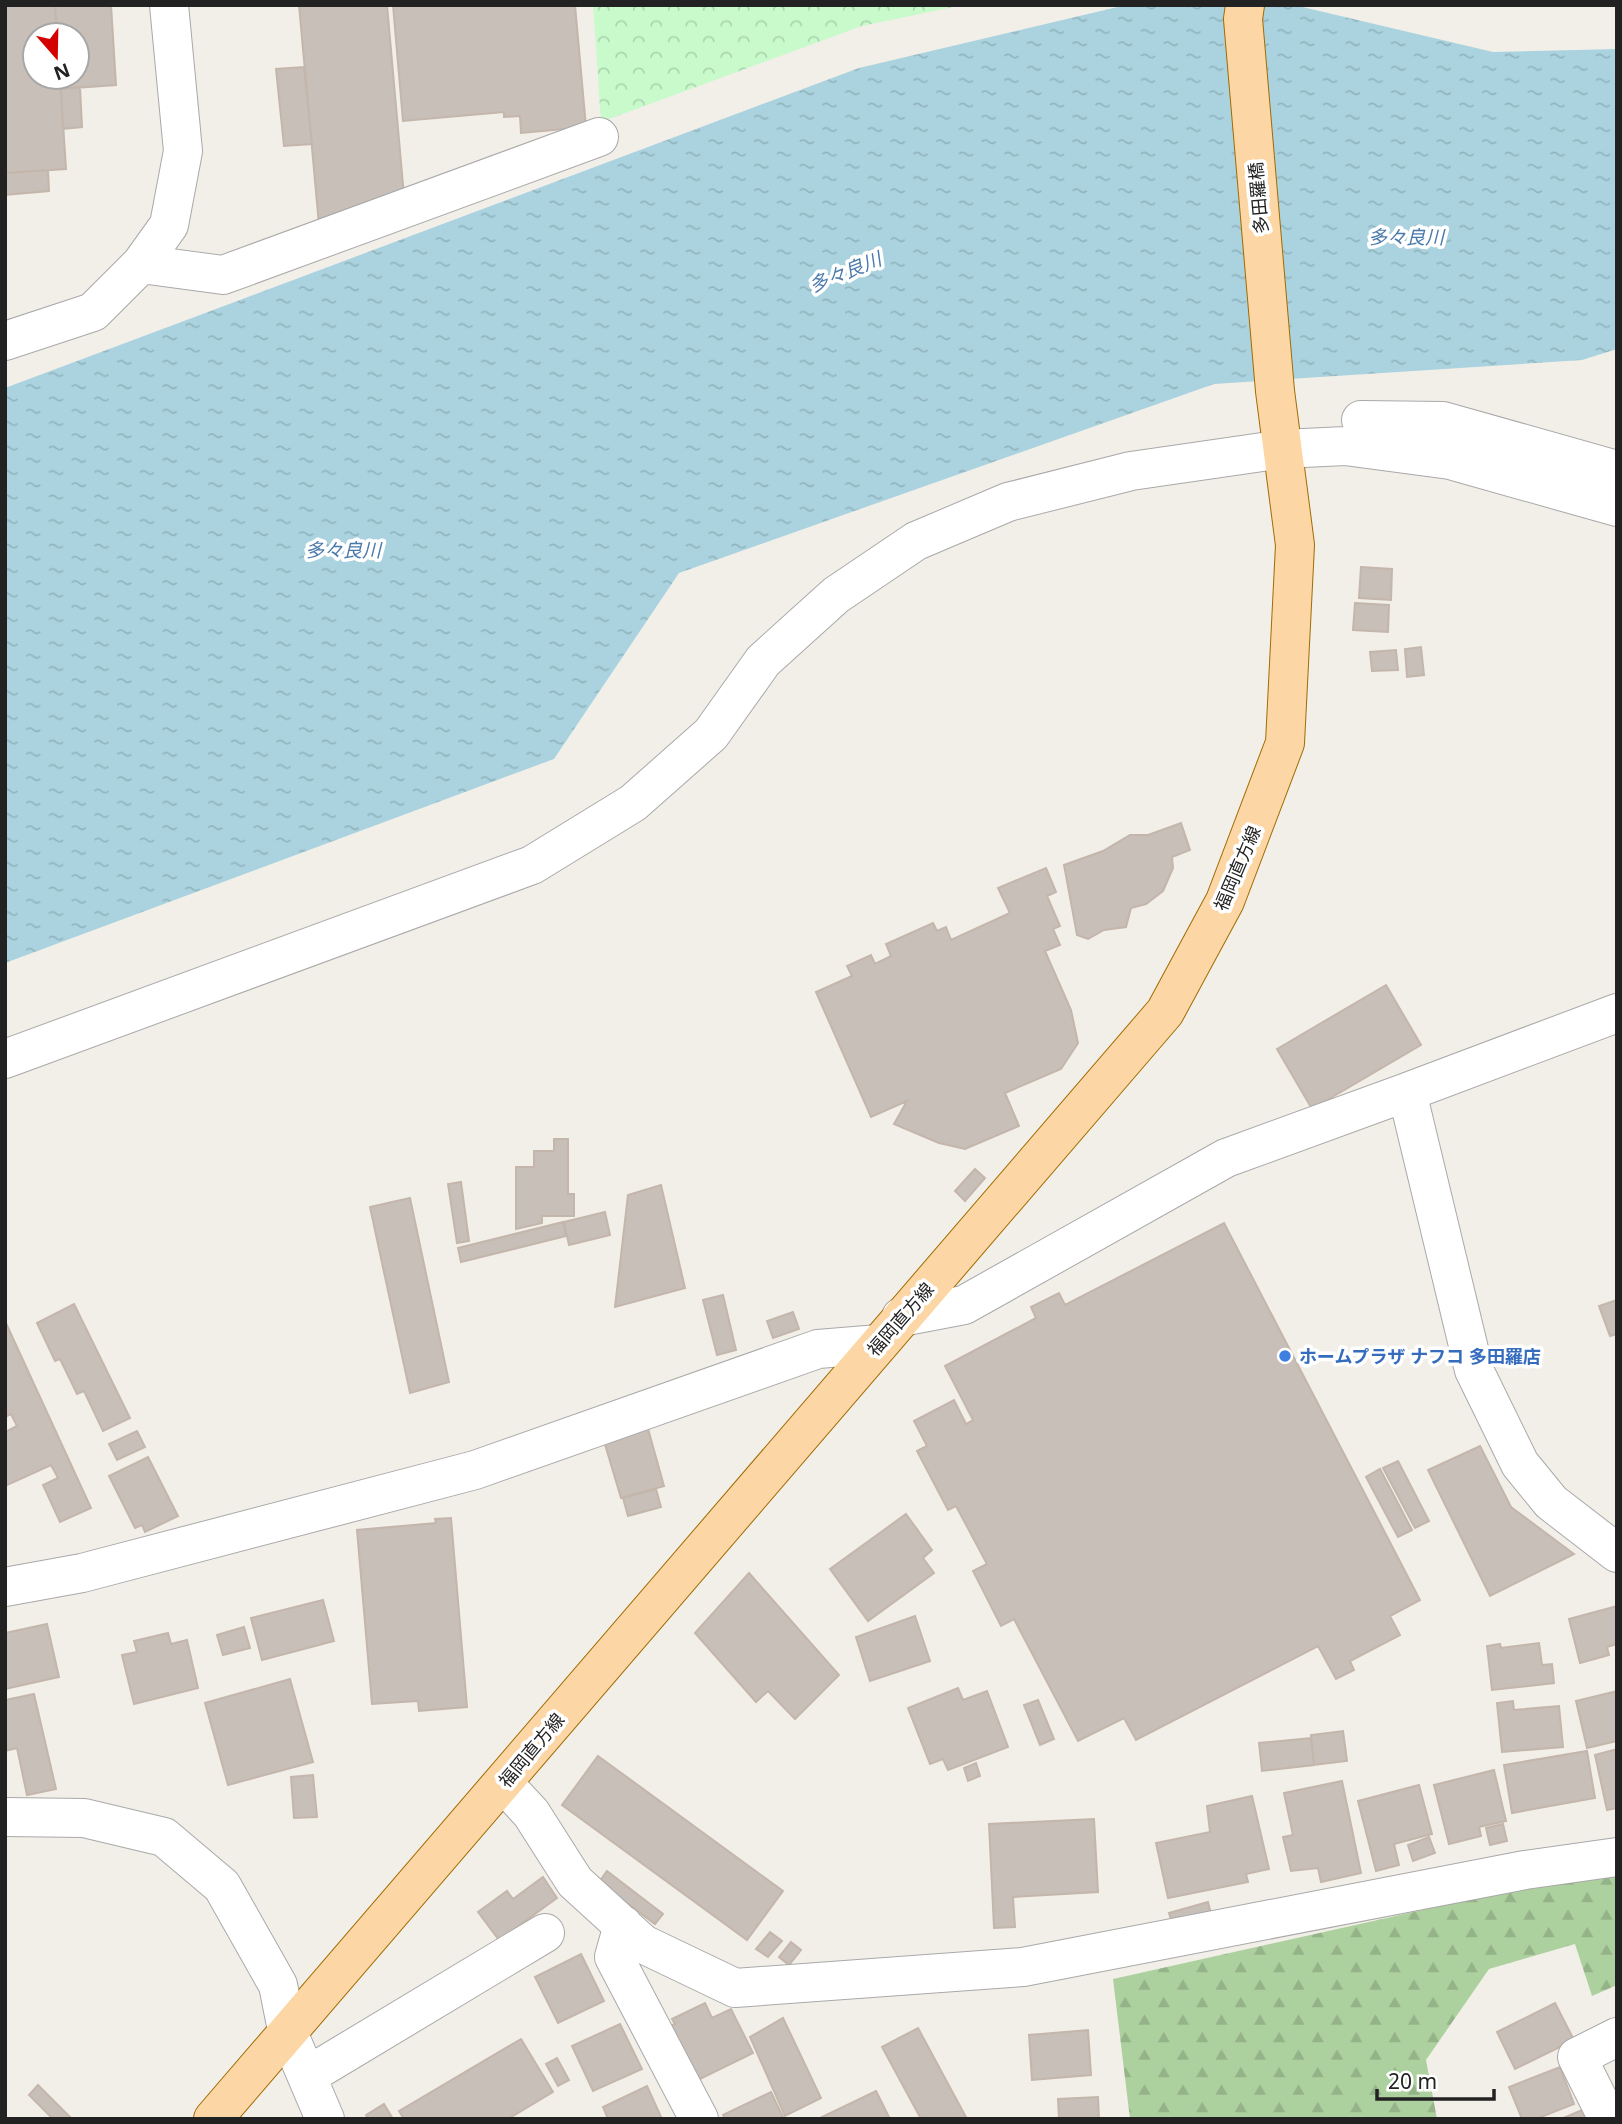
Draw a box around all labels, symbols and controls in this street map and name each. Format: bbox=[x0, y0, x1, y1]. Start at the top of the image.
north arrow bbox=[21, 21, 91, 91]
text: N bbox=[50, 57, 74, 87]
street label: 多田羅橋 bbox=[1243, 161, 1273, 235]
water label: 多々良川 bbox=[1368, 224, 1446, 250]
water label: 多々良川 bbox=[805, 245, 887, 298]
water label: 多々良川 bbox=[305, 537, 383, 563]
street label: 福岡直方線 bbox=[1208, 822, 1266, 914]
street label: 福岡直方線 bbox=[861, 1277, 939, 1361]
place label: ホームプラザ ナフコ 多田羅店 bbox=[1299, 1344, 1541, 1368]
marker: ホームプラザ ナフコ 多田羅店 bbox=[1277, 1348, 1293, 1364]
street label: 福岡直方線 bbox=[493, 1708, 569, 1792]
scale bar bbox=[1377, 2058, 1494, 2102]
text: 20 m bbox=[1388, 2067, 1437, 2095]

